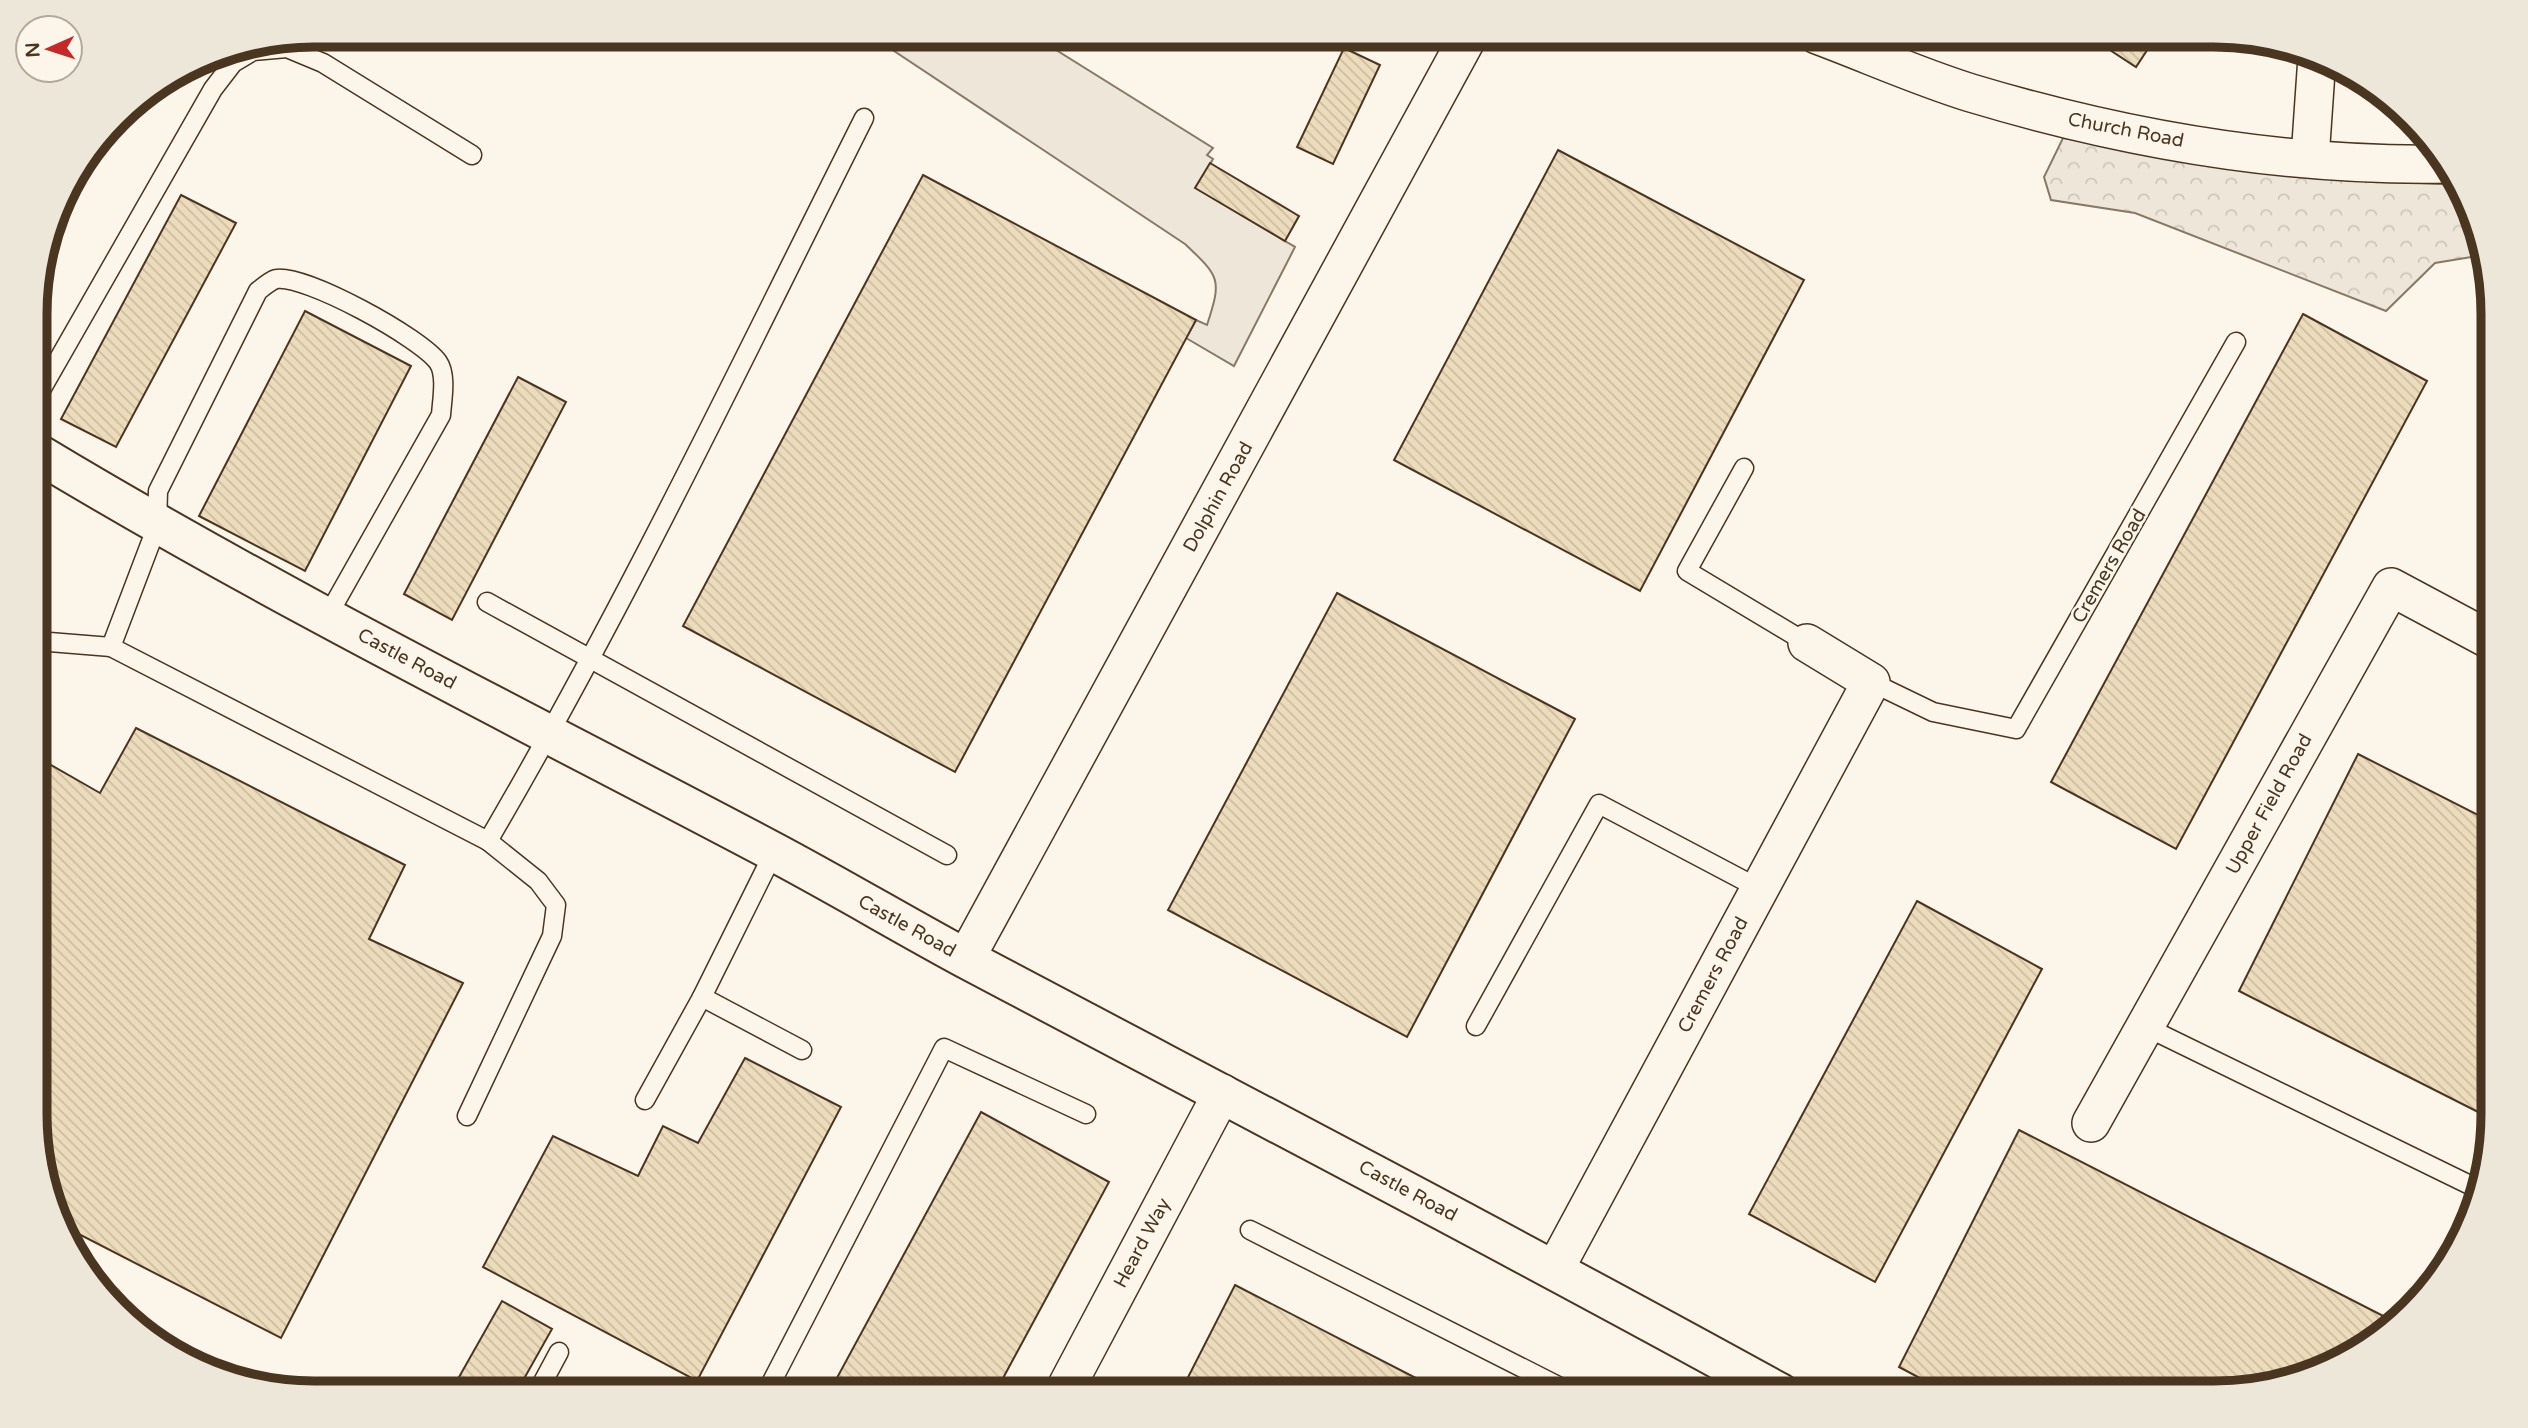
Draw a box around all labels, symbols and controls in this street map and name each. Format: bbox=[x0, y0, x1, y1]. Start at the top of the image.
north arrow bbox=[14, 14, 84, 84]
text: N bbox=[22, 42, 44, 58]
street label: Church Road bbox=[2066, 108, 2186, 152]
street label: Dolphin Road bbox=[1179, 438, 1257, 556]
street label: Cremers Road bbox=[2067, 505, 2151, 627]
street label: Castle Road bbox=[354, 624, 460, 694]
street label: Upper Field Road bbox=[2221, 730, 2317, 878]
street label: Castle Road bbox=[854, 890, 960, 962]
street label: Cremers Road bbox=[1673, 913, 1753, 1037]
street label: Castle Road bbox=[1355, 1156, 1461, 1226]
street label: Heard Way bbox=[1109, 1194, 1175, 1292]

